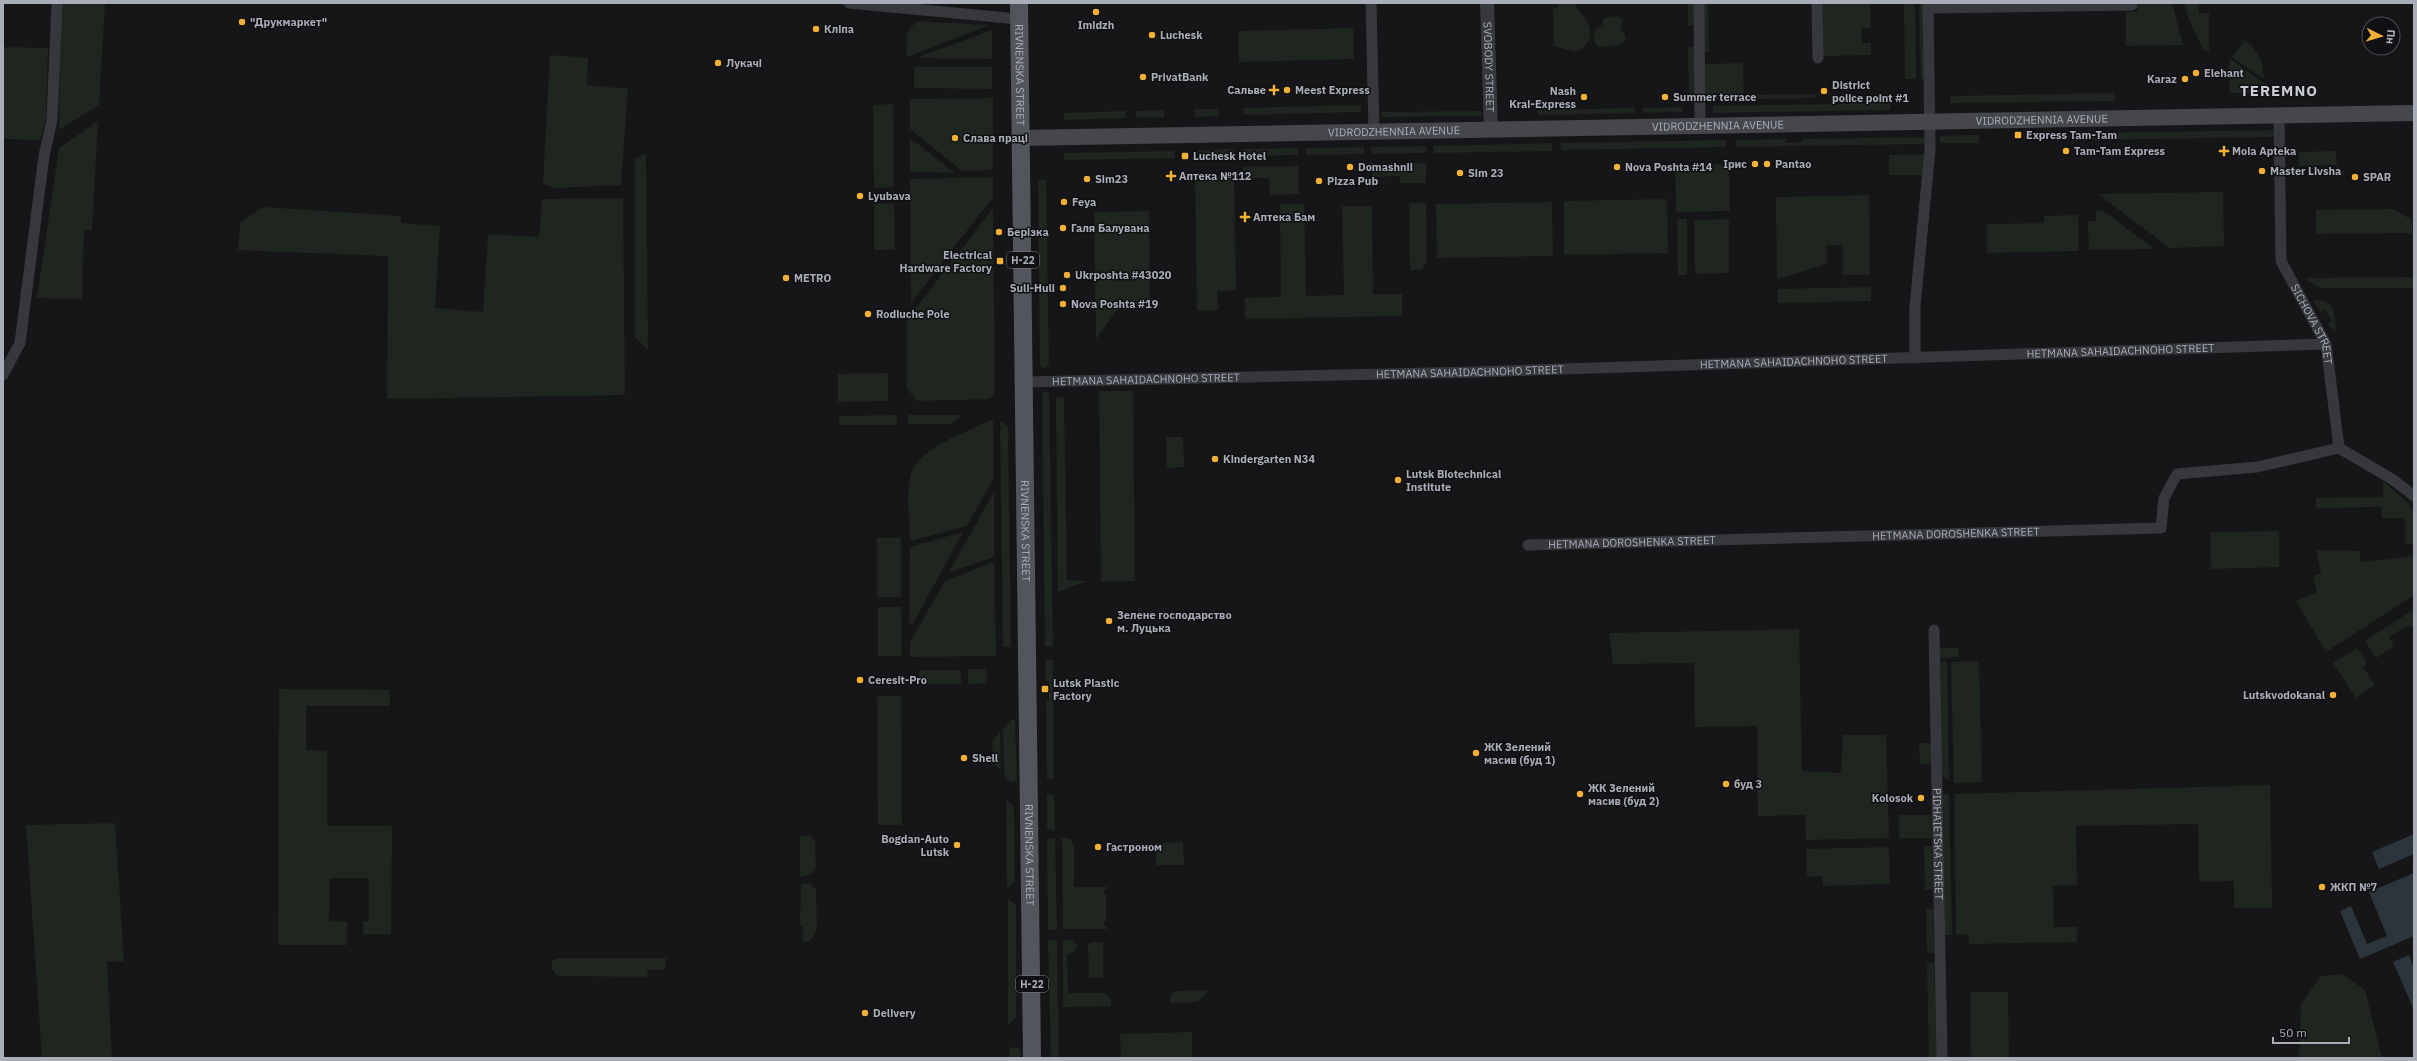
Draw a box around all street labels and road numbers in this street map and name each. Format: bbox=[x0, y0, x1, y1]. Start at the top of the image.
street label: SVOBODY STREET bbox=[1481, 21, 1497, 113]
street label: RIVNENSKA STREET bbox=[1012, 24, 1028, 127]
street label: VIDRODZHENNIA AVENUE bbox=[1976, 111, 2108, 128]
street label: VIDRODZHENNIA AVENUE bbox=[1652, 117, 1784, 134]
street label: VIDRODZHENNIA AVENUE bbox=[1328, 123, 1460, 139]
road number: Н-22 bbox=[1007, 252, 1039, 268]
street label: SICHOVA STREET bbox=[2288, 281, 2336, 366]
street label: HETMANA SAHAIDACHNOHO STREET bbox=[2026, 341, 2215, 361]
street label: HETMANA SAHAIDACHNOHO STREET bbox=[1700, 351, 1889, 372]
street label: HETMANA SAHAIDACHNOHO STREET bbox=[1376, 362, 1565, 381]
street label: HETMANA SAHAIDACHNOHO STREET bbox=[1052, 370, 1241, 388]
street label: RIVNENSKA STREET bbox=[1018, 480, 1033, 583]
street label: HETMANA DOROSHENKA STREET bbox=[1872, 524, 2041, 543]
street label: HETMANA DOROSHENKA STREET bbox=[1548, 533, 1717, 551]
street label: PIDHAIETSKA STREET bbox=[1930, 788, 1946, 901]
street label: RIVNENSKA STREET bbox=[1022, 804, 1037, 907]
road number: Н-22 bbox=[1016, 976, 1048, 992]

